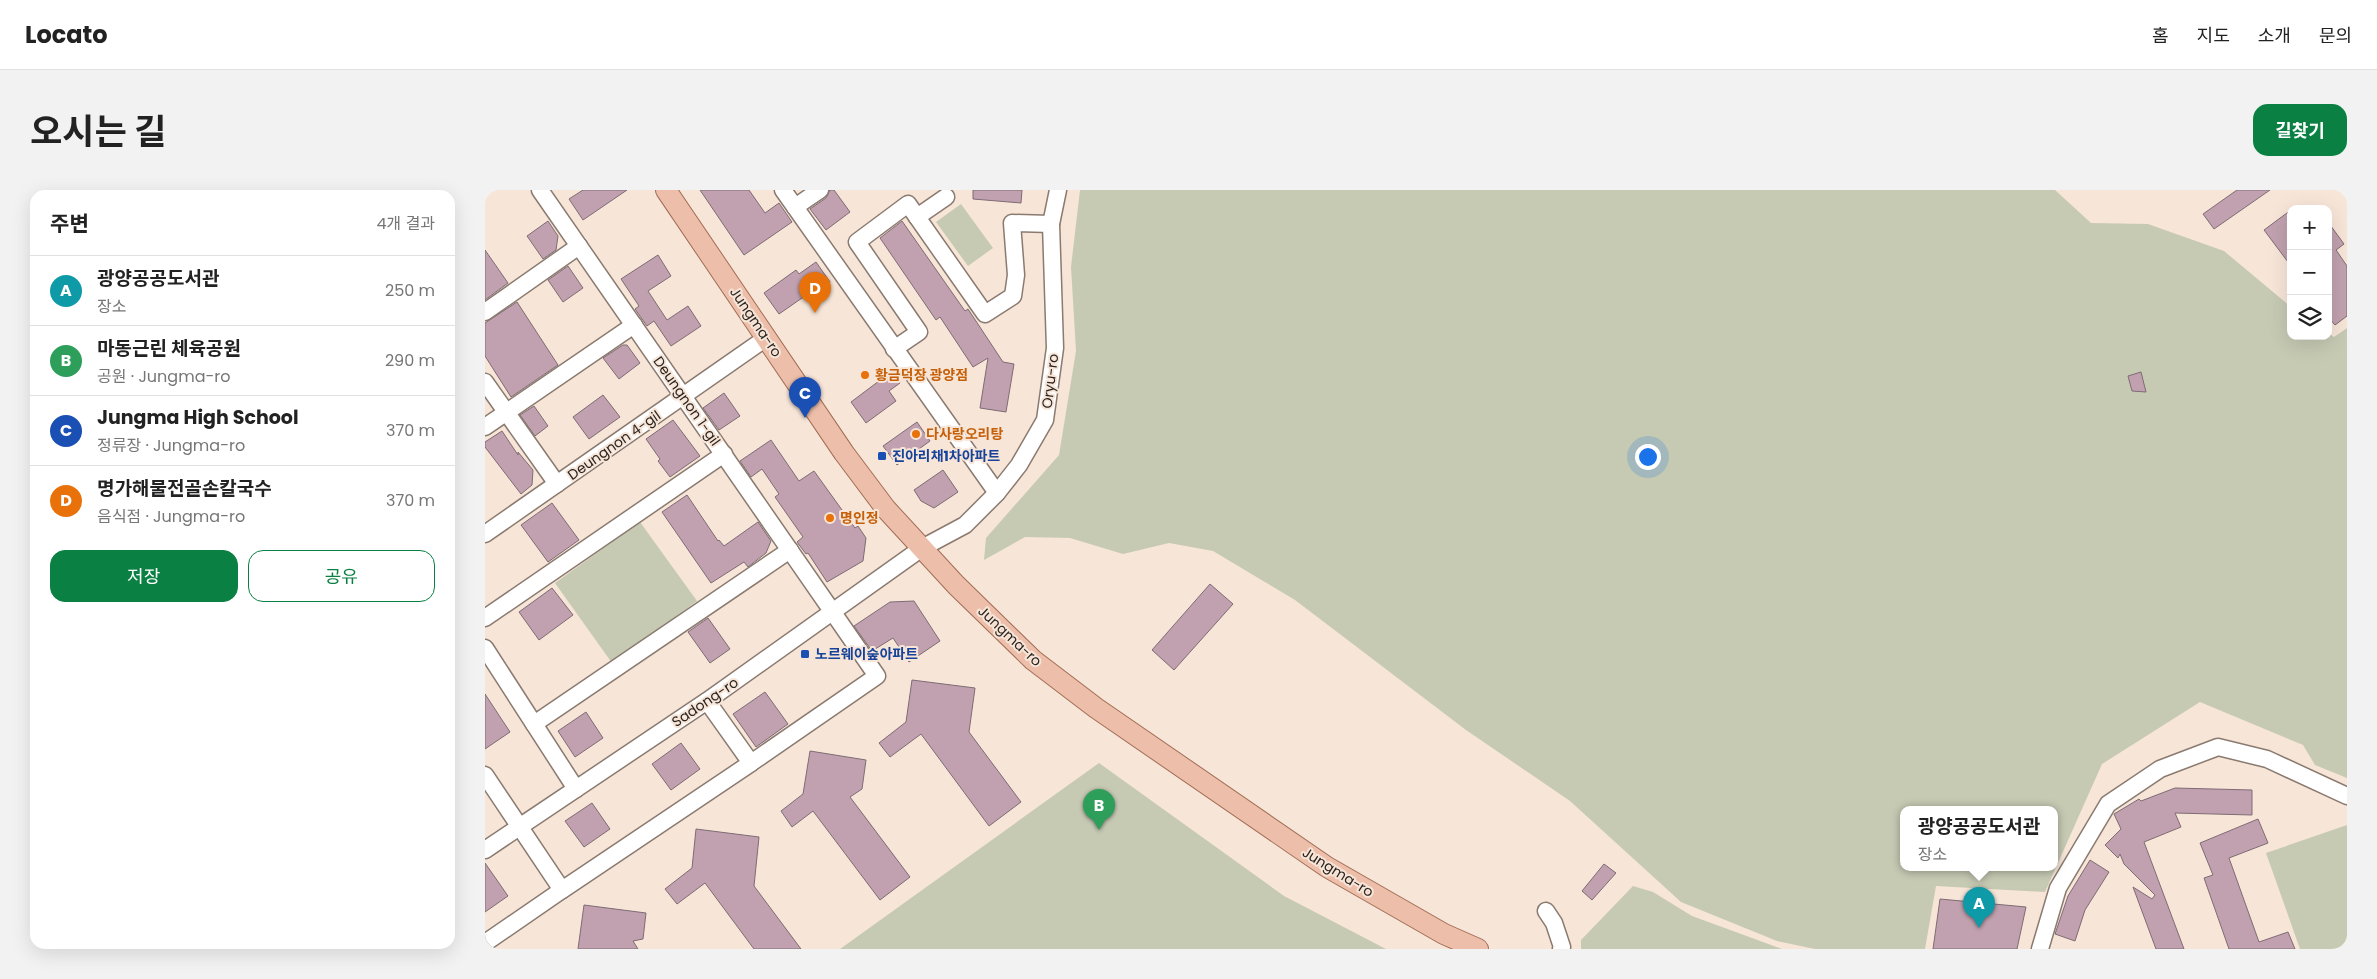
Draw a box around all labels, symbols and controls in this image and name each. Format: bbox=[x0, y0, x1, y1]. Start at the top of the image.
text: Locato bbox=[25, 18, 108, 51]
text: 홈 bbox=[2152, 23, 2169, 48]
text: 지도 bbox=[2197, 23, 2230, 48]
text: 소개 bbox=[2258, 23, 2291, 48]
text: 문의 bbox=[2319, 23, 2352, 48]
button: 길찾기 bbox=[2253, 104, 2347, 156]
text: 오시는 길 bbox=[30, 107, 166, 156]
map controls bbox=[2287, 205, 2332, 340]
button: + bbox=[2287, 205, 2332, 250]
text: 주변 bbox=[50, 209, 89, 238]
text: 4개 결과 bbox=[377, 212, 435, 235]
button: − bbox=[2287, 250, 2332, 295]
text: 광양공공도서관 bbox=[97, 265, 219, 292]
pin: D bbox=[799, 272, 831, 313]
text: A bbox=[60, 279, 72, 302]
text: 250 m bbox=[385, 279, 435, 302]
street label: Jungma-ro bbox=[725, 283, 787, 361]
text: 장소 bbox=[97, 295, 126, 318]
button: layers bbox=[2287, 295, 2332, 340]
text: 마동근린 체육공원 bbox=[97, 335, 241, 362]
text: B bbox=[61, 349, 71, 372]
text: 290 m bbox=[385, 349, 435, 372]
street label: Deungnon 1-gil bbox=[649, 352, 725, 450]
street label: Oryu-ro bbox=[1037, 352, 1063, 409]
text: 공원 · Jungma-ro bbox=[97, 365, 230, 388]
place label: 황금덕장 광양점 bbox=[875, 365, 968, 385]
marker: 황금덕장 광양점 bbox=[859, 369, 871, 381]
pin: C bbox=[789, 377, 821, 418]
text: Jungma High School bbox=[97, 404, 299, 431]
street label: Deungnon 4-gil bbox=[563, 405, 665, 485]
text: C bbox=[60, 419, 72, 442]
text: 370 m bbox=[386, 419, 435, 442]
place label: 다사랑오리탕 bbox=[926, 424, 1003, 444]
marker: 다사랑오리탕 bbox=[910, 428, 922, 440]
text: 정류장 · Jungma-ro bbox=[97, 434, 245, 457]
your location bbox=[1635, 444, 1661, 470]
place label: 진아리채1차아파트 bbox=[892, 446, 1000, 466]
marker: 진아리채1차아파트 bbox=[876, 450, 888, 462]
text: 명가해물전골손칼국수 bbox=[97, 475, 272, 502]
text: D bbox=[60, 489, 72, 512]
text: 370 m bbox=[386, 489, 435, 512]
text: 음식점 · Jungma-ro bbox=[97, 505, 245, 528]
place label: 명인정 bbox=[840, 508, 879, 528]
marker: 명인정 bbox=[824, 512, 836, 524]
button: 저장 bbox=[50, 550, 238, 602]
button: 공유 bbox=[248, 550, 435, 602]
street label: Jungma-ro bbox=[974, 601, 1046, 671]
place label: 노르웨이숲아파트 bbox=[815, 644, 918, 664]
marker: 노르웨이숲아파트 bbox=[799, 648, 811, 660]
street label: Sadong-ro bbox=[668, 672, 742, 732]
pin: B bbox=[1083, 789, 1115, 830]
popup bbox=[1900, 806, 2058, 871]
text: 광양공공도서관 bbox=[1918, 813, 2040, 840]
street label: Jungma-ro bbox=[1299, 842, 1377, 902]
text: 장소 bbox=[1918, 843, 1947, 866]
pin: A bbox=[1963, 887, 1995, 928]

